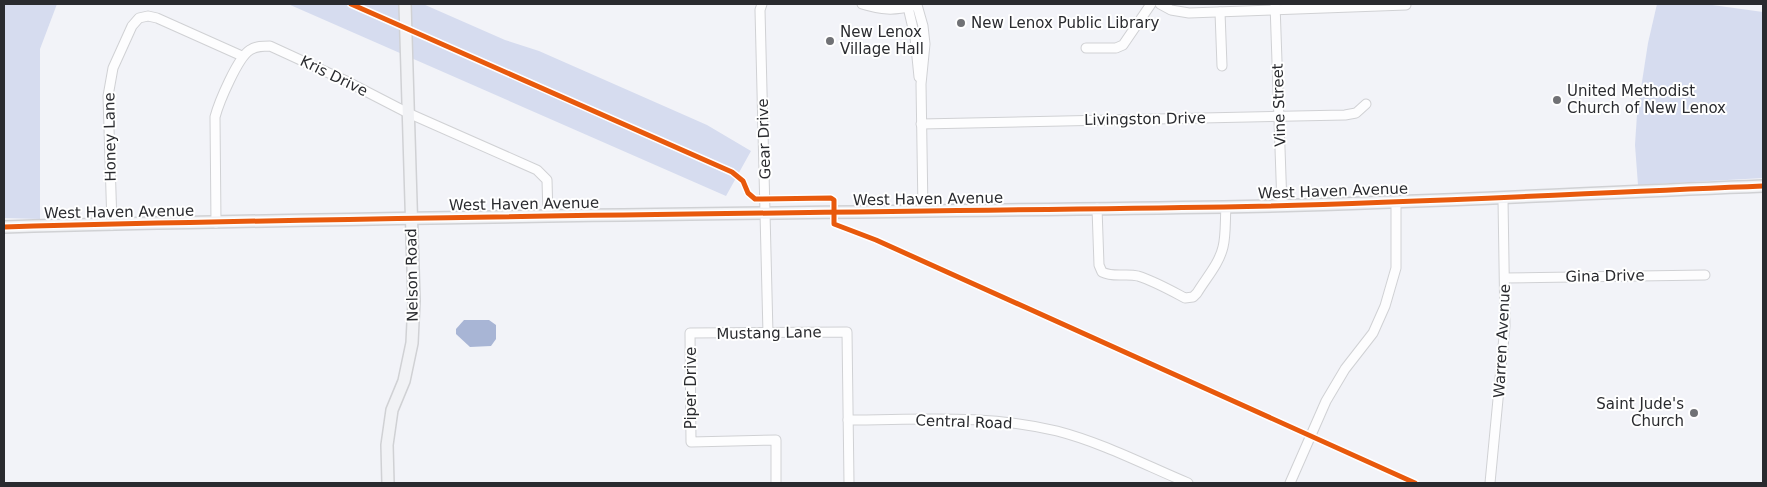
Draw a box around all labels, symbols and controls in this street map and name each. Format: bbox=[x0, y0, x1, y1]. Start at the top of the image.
place label: New Lenox Public Library bbox=[971, 14, 1159, 32]
marker: New Lenox Public Library bbox=[955, 17, 967, 29]
place label: New Lenox Village Hall bbox=[840, 23, 924, 58]
marker: New Lenox Village Hall bbox=[824, 35, 836, 47]
street label: Kris Drive bbox=[297, 52, 371, 100]
street label: Vine Street bbox=[1269, 63, 1289, 147]
place label: United Methodist Church of New Lenox bbox=[1567, 82, 1726, 117]
street label: Honey Lane bbox=[100, 92, 120, 182]
marker: United Methodist Church of New Lenox bbox=[1551, 94, 1563, 106]
street label: Gear Drive bbox=[754, 98, 774, 180]
street label: Livingston Drive bbox=[1084, 109, 1206, 129]
street label: West Haven Avenue bbox=[1258, 179, 1408, 203]
street label: West Haven Avenue bbox=[853, 189, 1003, 209]
street label: West Haven Avenue bbox=[449, 194, 599, 214]
street label: West Haven Avenue bbox=[44, 202, 194, 222]
street label: Nelson Road bbox=[402, 228, 422, 322]
street label: Gina Drive bbox=[1565, 266, 1645, 286]
street label: Warren Avenue bbox=[1490, 284, 1514, 398]
street label: Mustang Lane bbox=[716, 323, 822, 343]
street label: Piper Drive bbox=[682, 347, 700, 429]
place label: Saint Jude's Church bbox=[1596, 395, 1684, 430]
marker: Saint Jude's Church bbox=[1688, 407, 1700, 419]
street label: Central Road bbox=[915, 411, 1013, 433]

